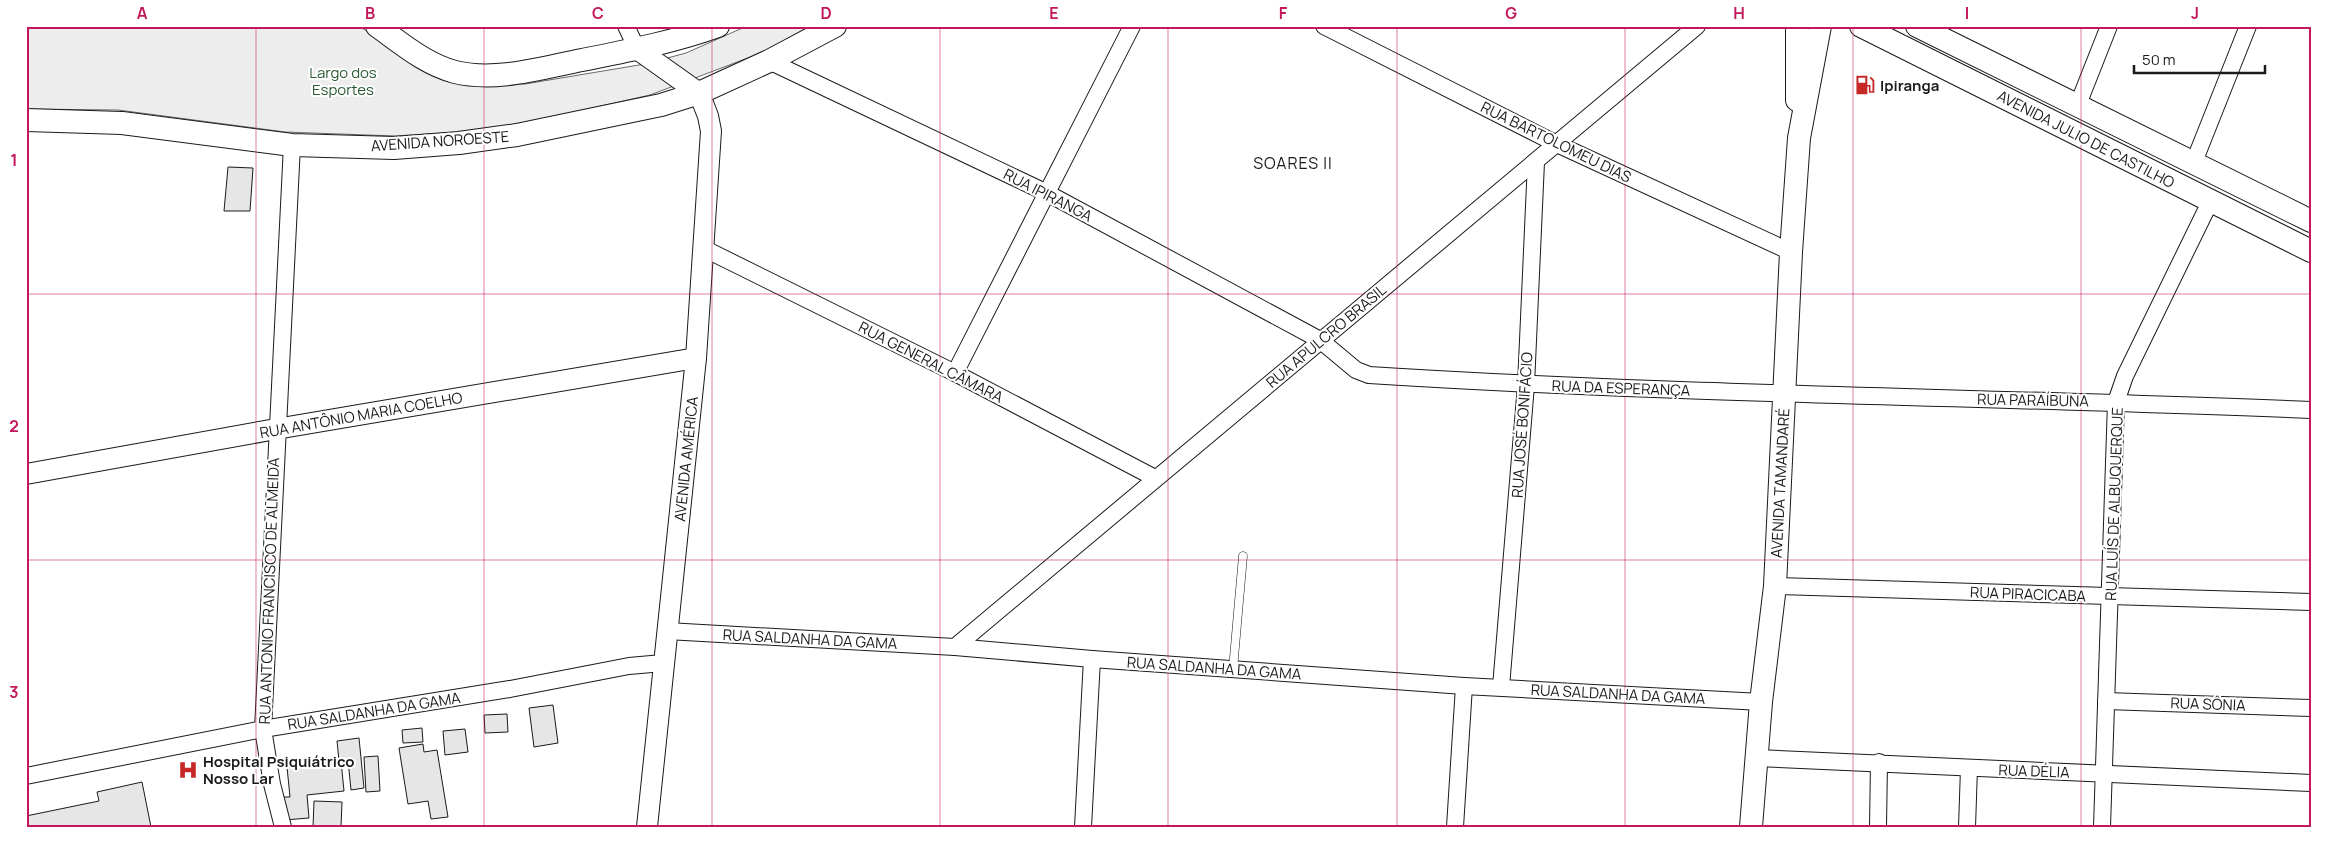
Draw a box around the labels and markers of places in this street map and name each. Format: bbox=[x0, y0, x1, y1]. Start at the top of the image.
fuel station icon: Ipiranga bbox=[1854, 74, 1876, 96]
place label: Ipiranga bbox=[1880, 75, 1939, 96]
place label: Hospital Psiquiátrico Nosso Lar bbox=[203, 751, 355, 789]
hospital icon: Hospital Psiquiátrico Nosso Lar bbox=[177, 759, 199, 781]

